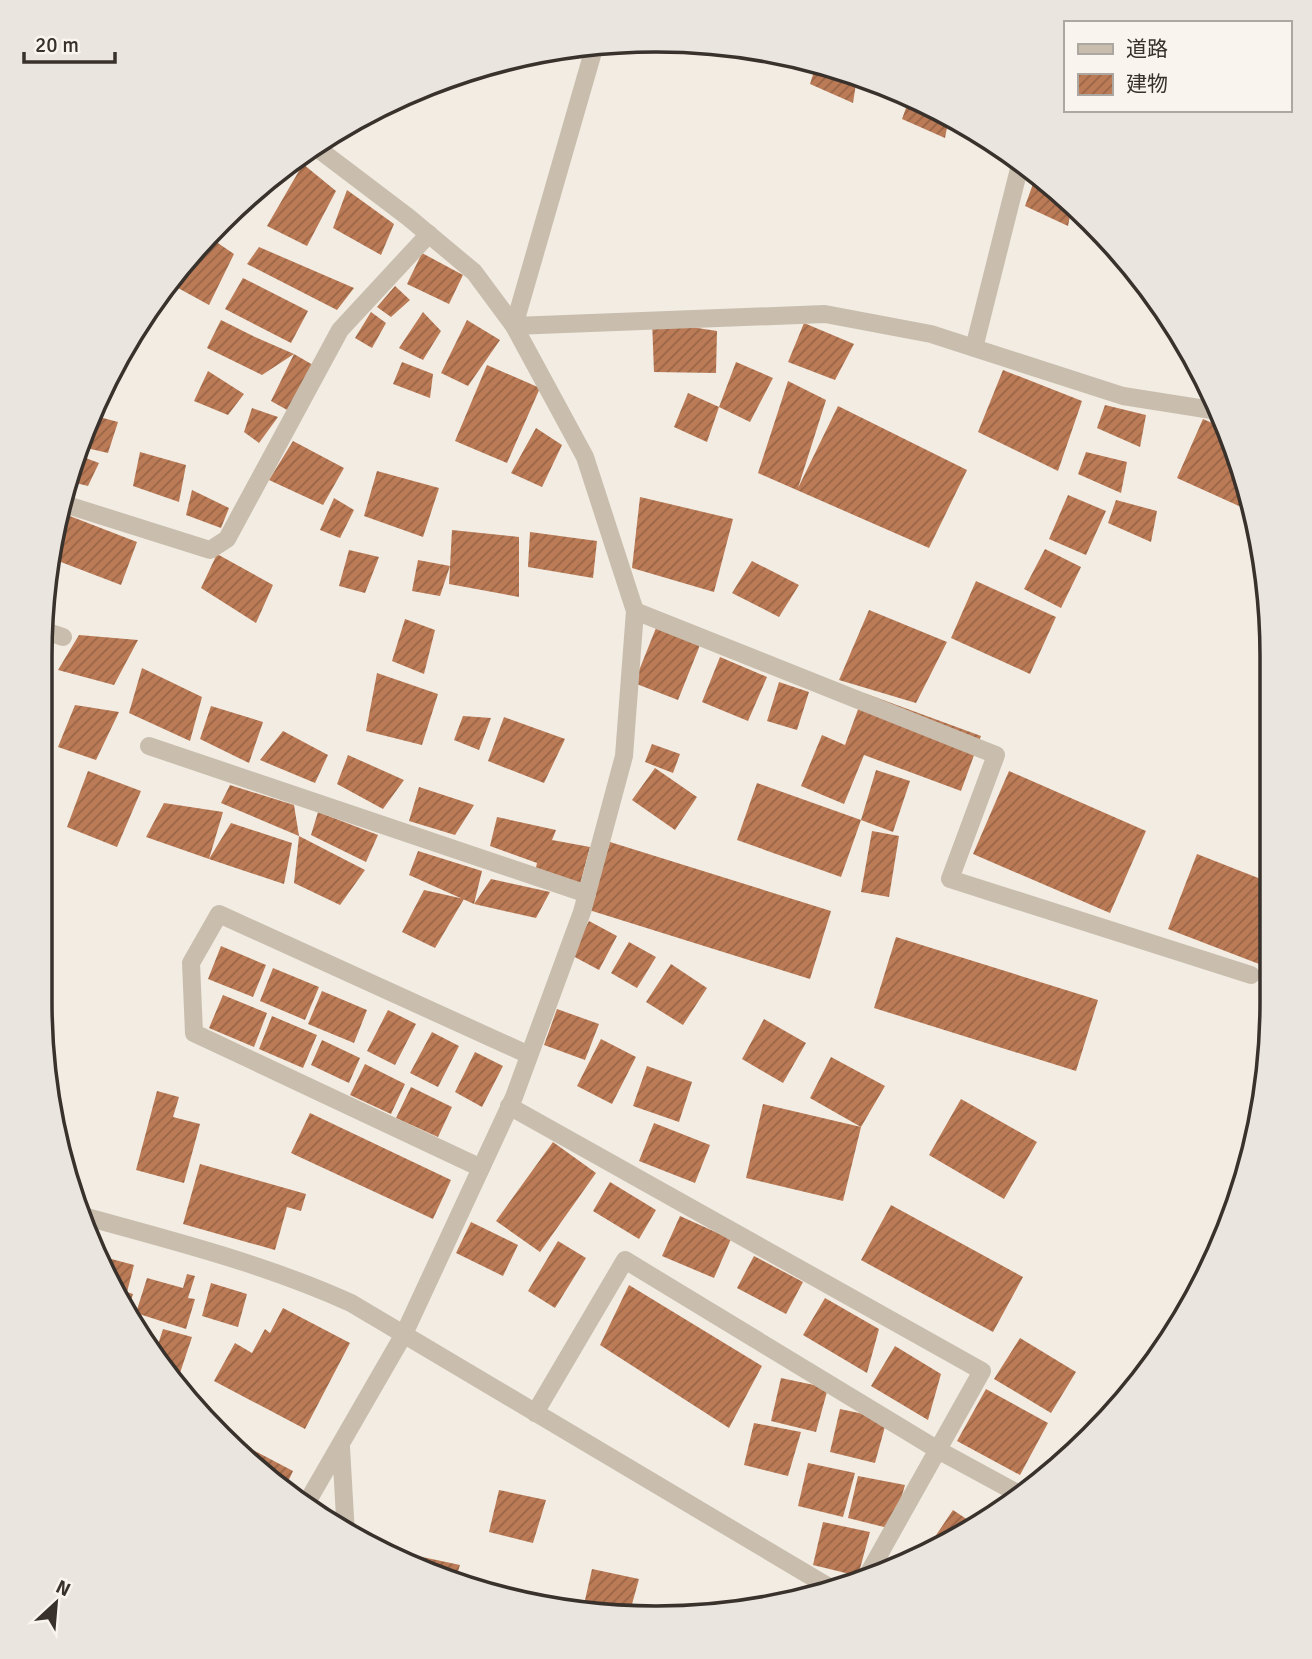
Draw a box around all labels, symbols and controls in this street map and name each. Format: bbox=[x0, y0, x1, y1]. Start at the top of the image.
scale bar bbox=[24, 21, 116, 65]
legend bbox=[1064, 21, 1291, 112]
text: 20 m bbox=[35, 32, 79, 58]
text: 道路 bbox=[1126, 36, 1168, 62]
text: 建物 bbox=[1126, 71, 1168, 97]
north arrow bbox=[21, 1568, 91, 1638]
text: N bbox=[52, 1575, 74, 1602]

